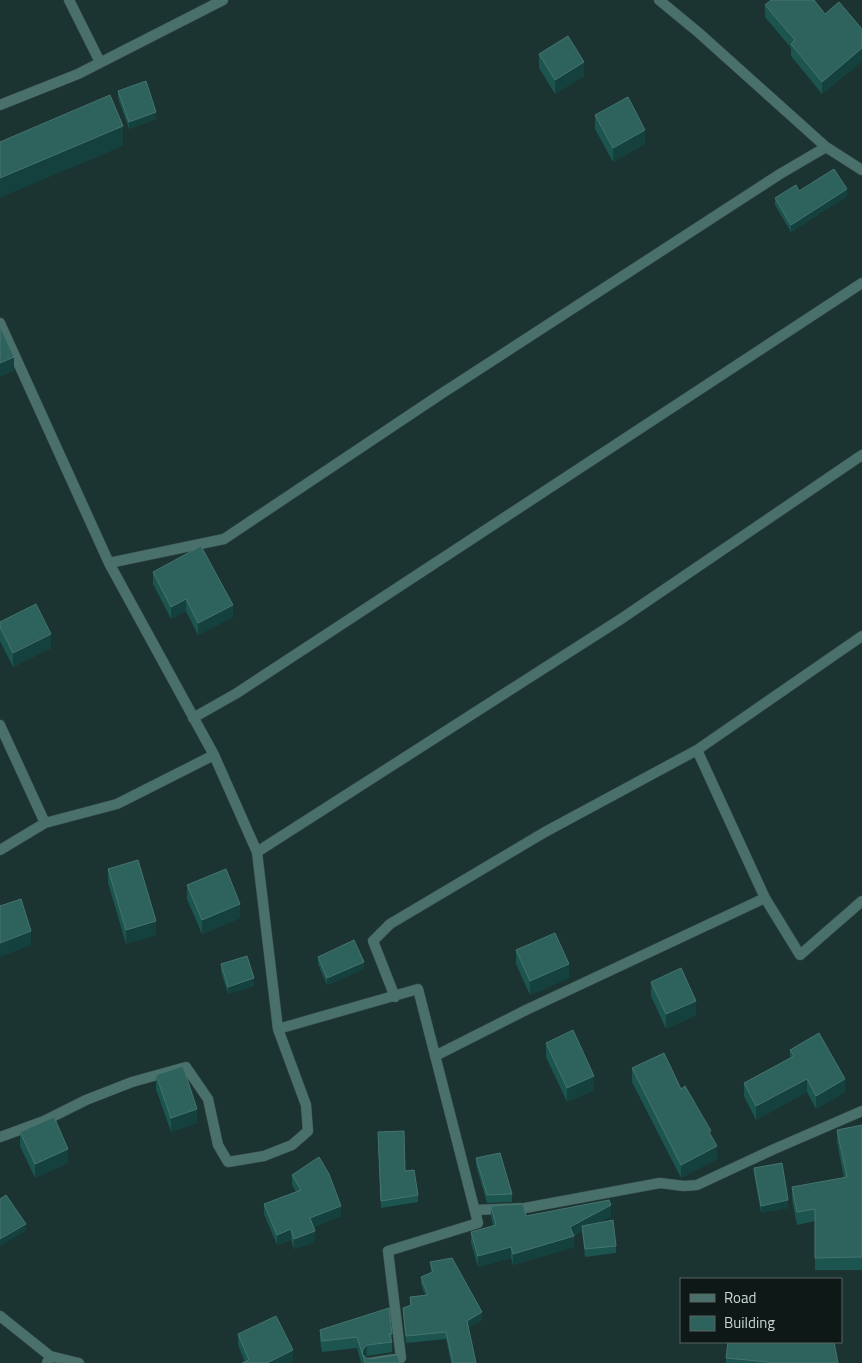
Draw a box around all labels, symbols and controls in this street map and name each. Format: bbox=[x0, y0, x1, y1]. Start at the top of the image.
legend bbox=[680, 1278, 842, 1343]
text: Road bbox=[724, 1286, 756, 1309]
text: Building bbox=[724, 1311, 775, 1334]

